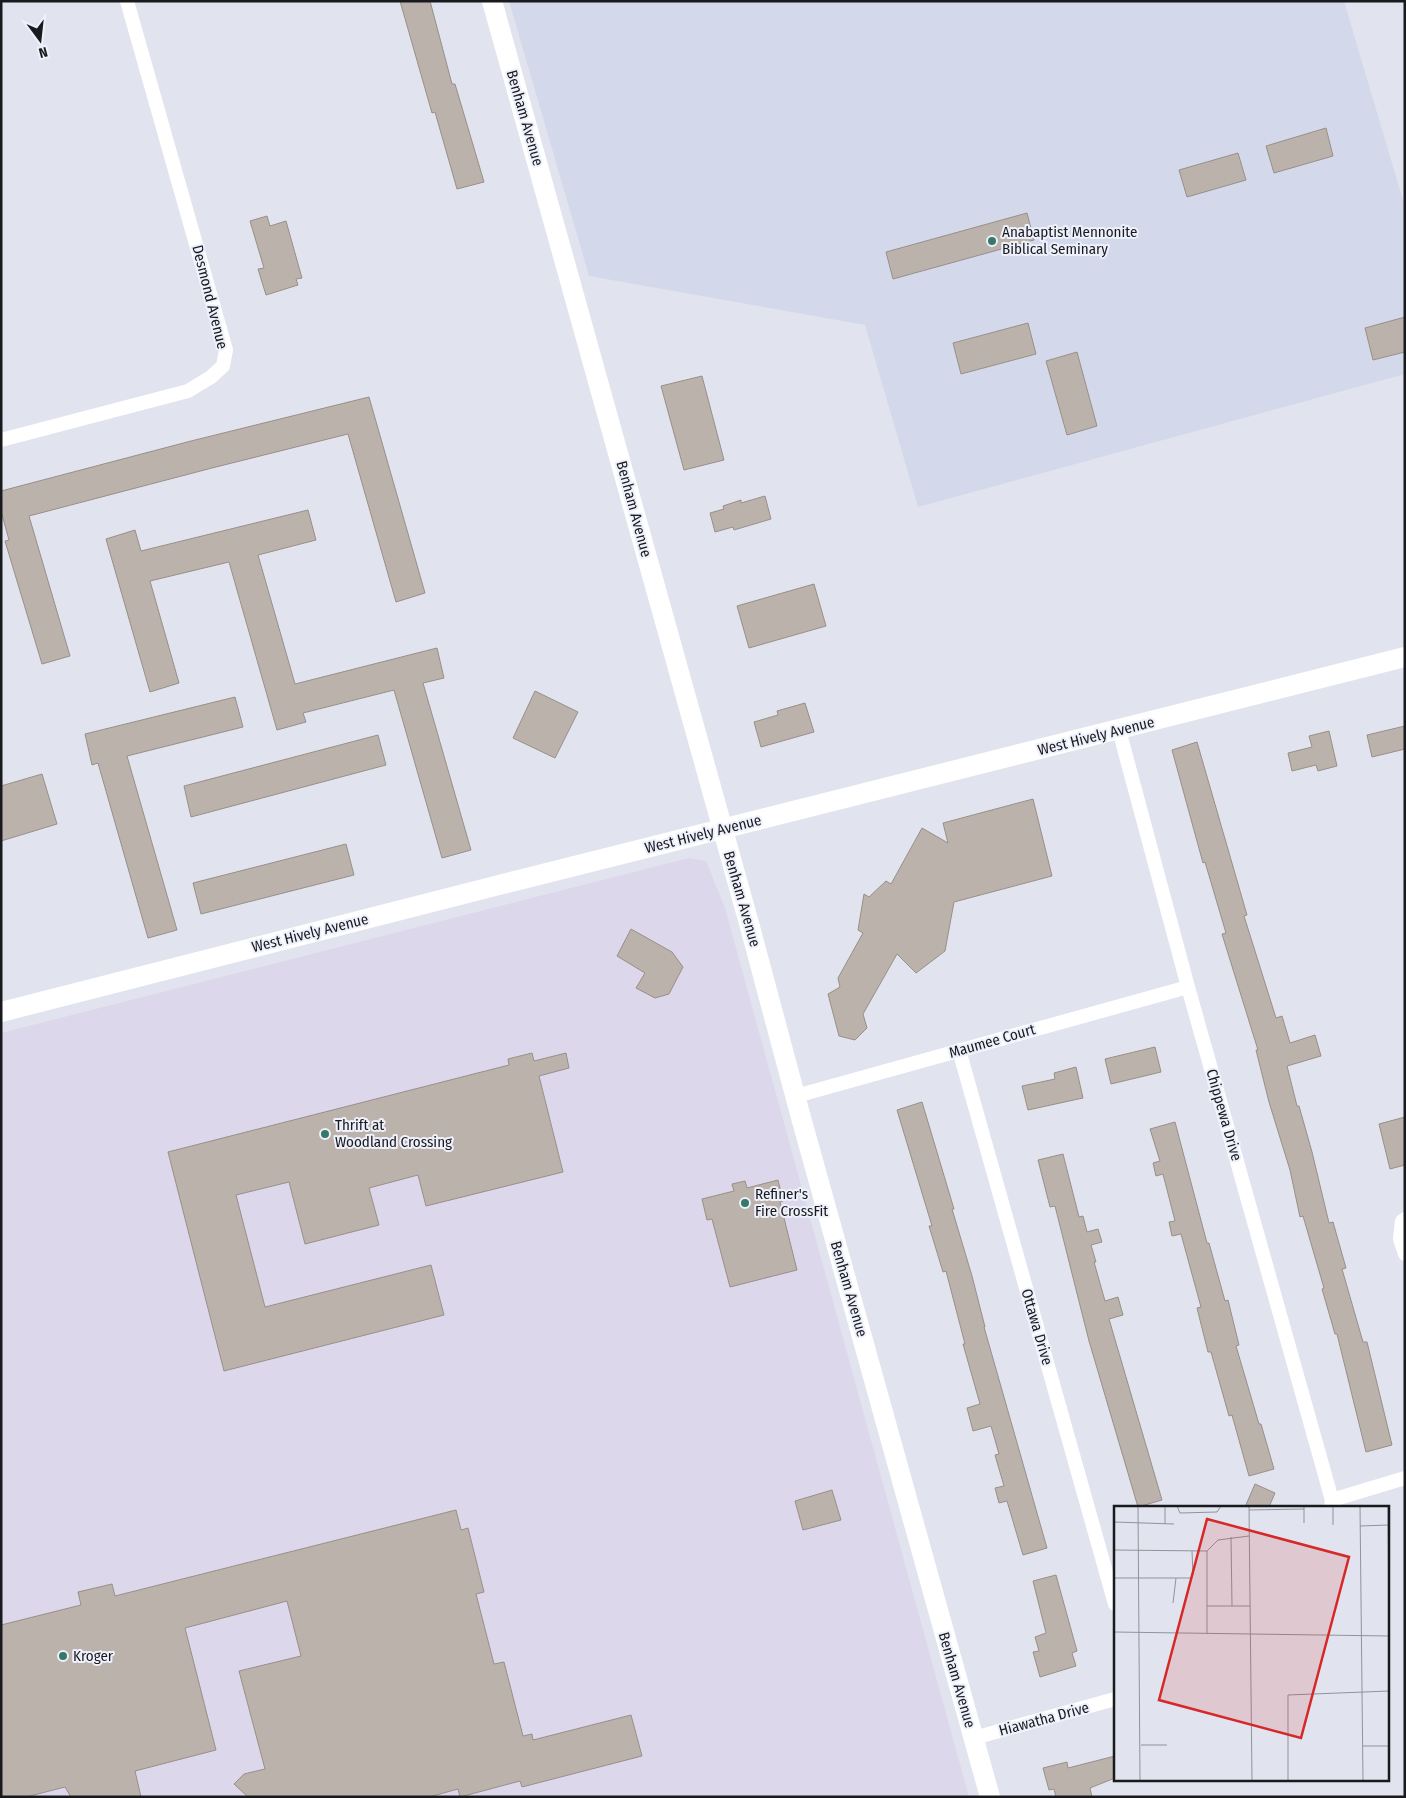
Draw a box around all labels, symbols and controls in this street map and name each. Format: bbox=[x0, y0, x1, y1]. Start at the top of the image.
north arrow bbox=[15, 15, 65, 65]
text: N bbox=[37, 43, 49, 61]
street label: Benham Avenue bbox=[503, 68, 547, 168]
place label: Anabaptist Mennonite Biblical Seminary bbox=[1002, 223, 1137, 258]
marker: Anabaptist Mennonite Biblical Seminary bbox=[986, 235, 998, 247]
street label: Desmond Avenue bbox=[188, 243, 232, 351]
street label: Benham Avenue bbox=[613, 459, 655, 559]
street label: West Hively Avenue bbox=[1036, 713, 1156, 759]
street label: West Hively Avenue bbox=[643, 811, 763, 857]
street label: Benham Avenue bbox=[720, 849, 764, 949]
street label: West Hively Avenue bbox=[250, 910, 370, 956]
street label: Maumee Court bbox=[947, 1020, 1037, 1062]
street label: Chippewa Drive bbox=[1202, 1067, 1246, 1163]
place label: Thrift at Woodland Crossing bbox=[335, 1116, 452, 1151]
marker: Thrift at Woodland Crossing bbox=[319, 1128, 331, 1140]
place label: Refiner's Fire CrossFit bbox=[755, 1185, 828, 1220]
marker: Refiner's Fire CrossFit bbox=[739, 1197, 751, 1209]
street label: Benham Avenue bbox=[827, 1239, 871, 1339]
street label: Ottawa Drive bbox=[1018, 1287, 1056, 1367]
inset map bbox=[1114, 1506, 1388, 1780]
street label: Benham Avenue bbox=[935, 1630, 979, 1730]
place label: Kroger bbox=[73, 1647, 114, 1665]
marker: Kroger bbox=[57, 1650, 69, 1662]
street label: Hiawatha Drive bbox=[997, 1698, 1091, 1740]

